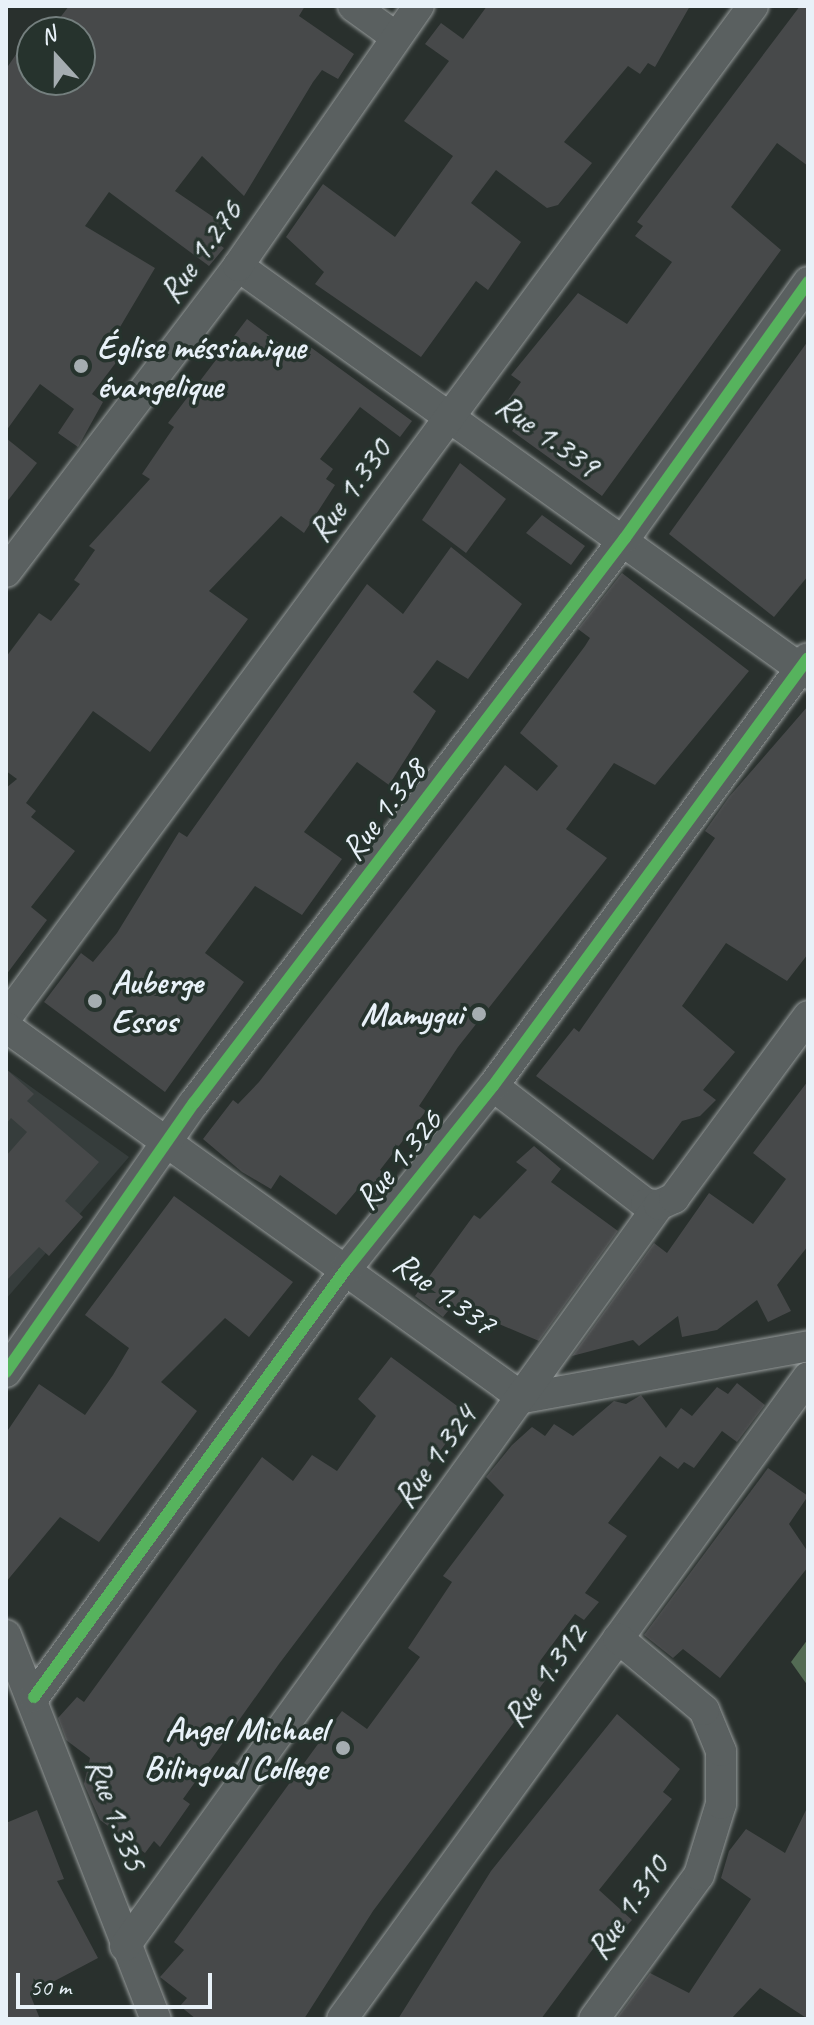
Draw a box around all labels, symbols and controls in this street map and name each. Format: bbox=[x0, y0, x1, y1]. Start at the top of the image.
north arrow bbox=[16, 16, 96, 96]
text: N bbox=[37, 20, 59, 51]
street label: Rue 1.276 bbox=[149, 192, 251, 310]
place label: Église méssianique évangelique bbox=[97, 326, 306, 406]
marker: Église méssianique évangelique bbox=[72, 357, 90, 375]
street label: Rue 1.339 bbox=[489, 384, 607, 486]
street label: Rue 1.330 bbox=[298, 431, 400, 549]
street label: Rue 1.328 bbox=[331, 750, 435, 868]
place label: Auberge Essos bbox=[111, 961, 203, 1040]
marker: Auberge Essos bbox=[86, 992, 104, 1010]
place label: Mamygui bbox=[360, 994, 463, 1034]
marker: Mamygui bbox=[470, 1005, 488, 1023]
street label: Rue 1.326 bbox=[345, 1101, 451, 1217]
street label: Rue 1.337 bbox=[386, 1242, 504, 1344]
street label: Rue 1.324 bbox=[383, 1397, 485, 1515]
street label: Rue 1.312 bbox=[493, 1616, 595, 1734]
place label: Angel Michael Bilingual College bbox=[144, 1708, 327, 1788]
marker: Angel Michael Bilingual College bbox=[334, 1739, 352, 1757]
street label: Rue 1.335 bbox=[78, 1752, 156, 1876]
street label: Rue 1.310 bbox=[577, 1847, 677, 1967]
scale bar bbox=[20, 1957, 216, 2007]
text: 50 m bbox=[30, 1972, 71, 2002]

